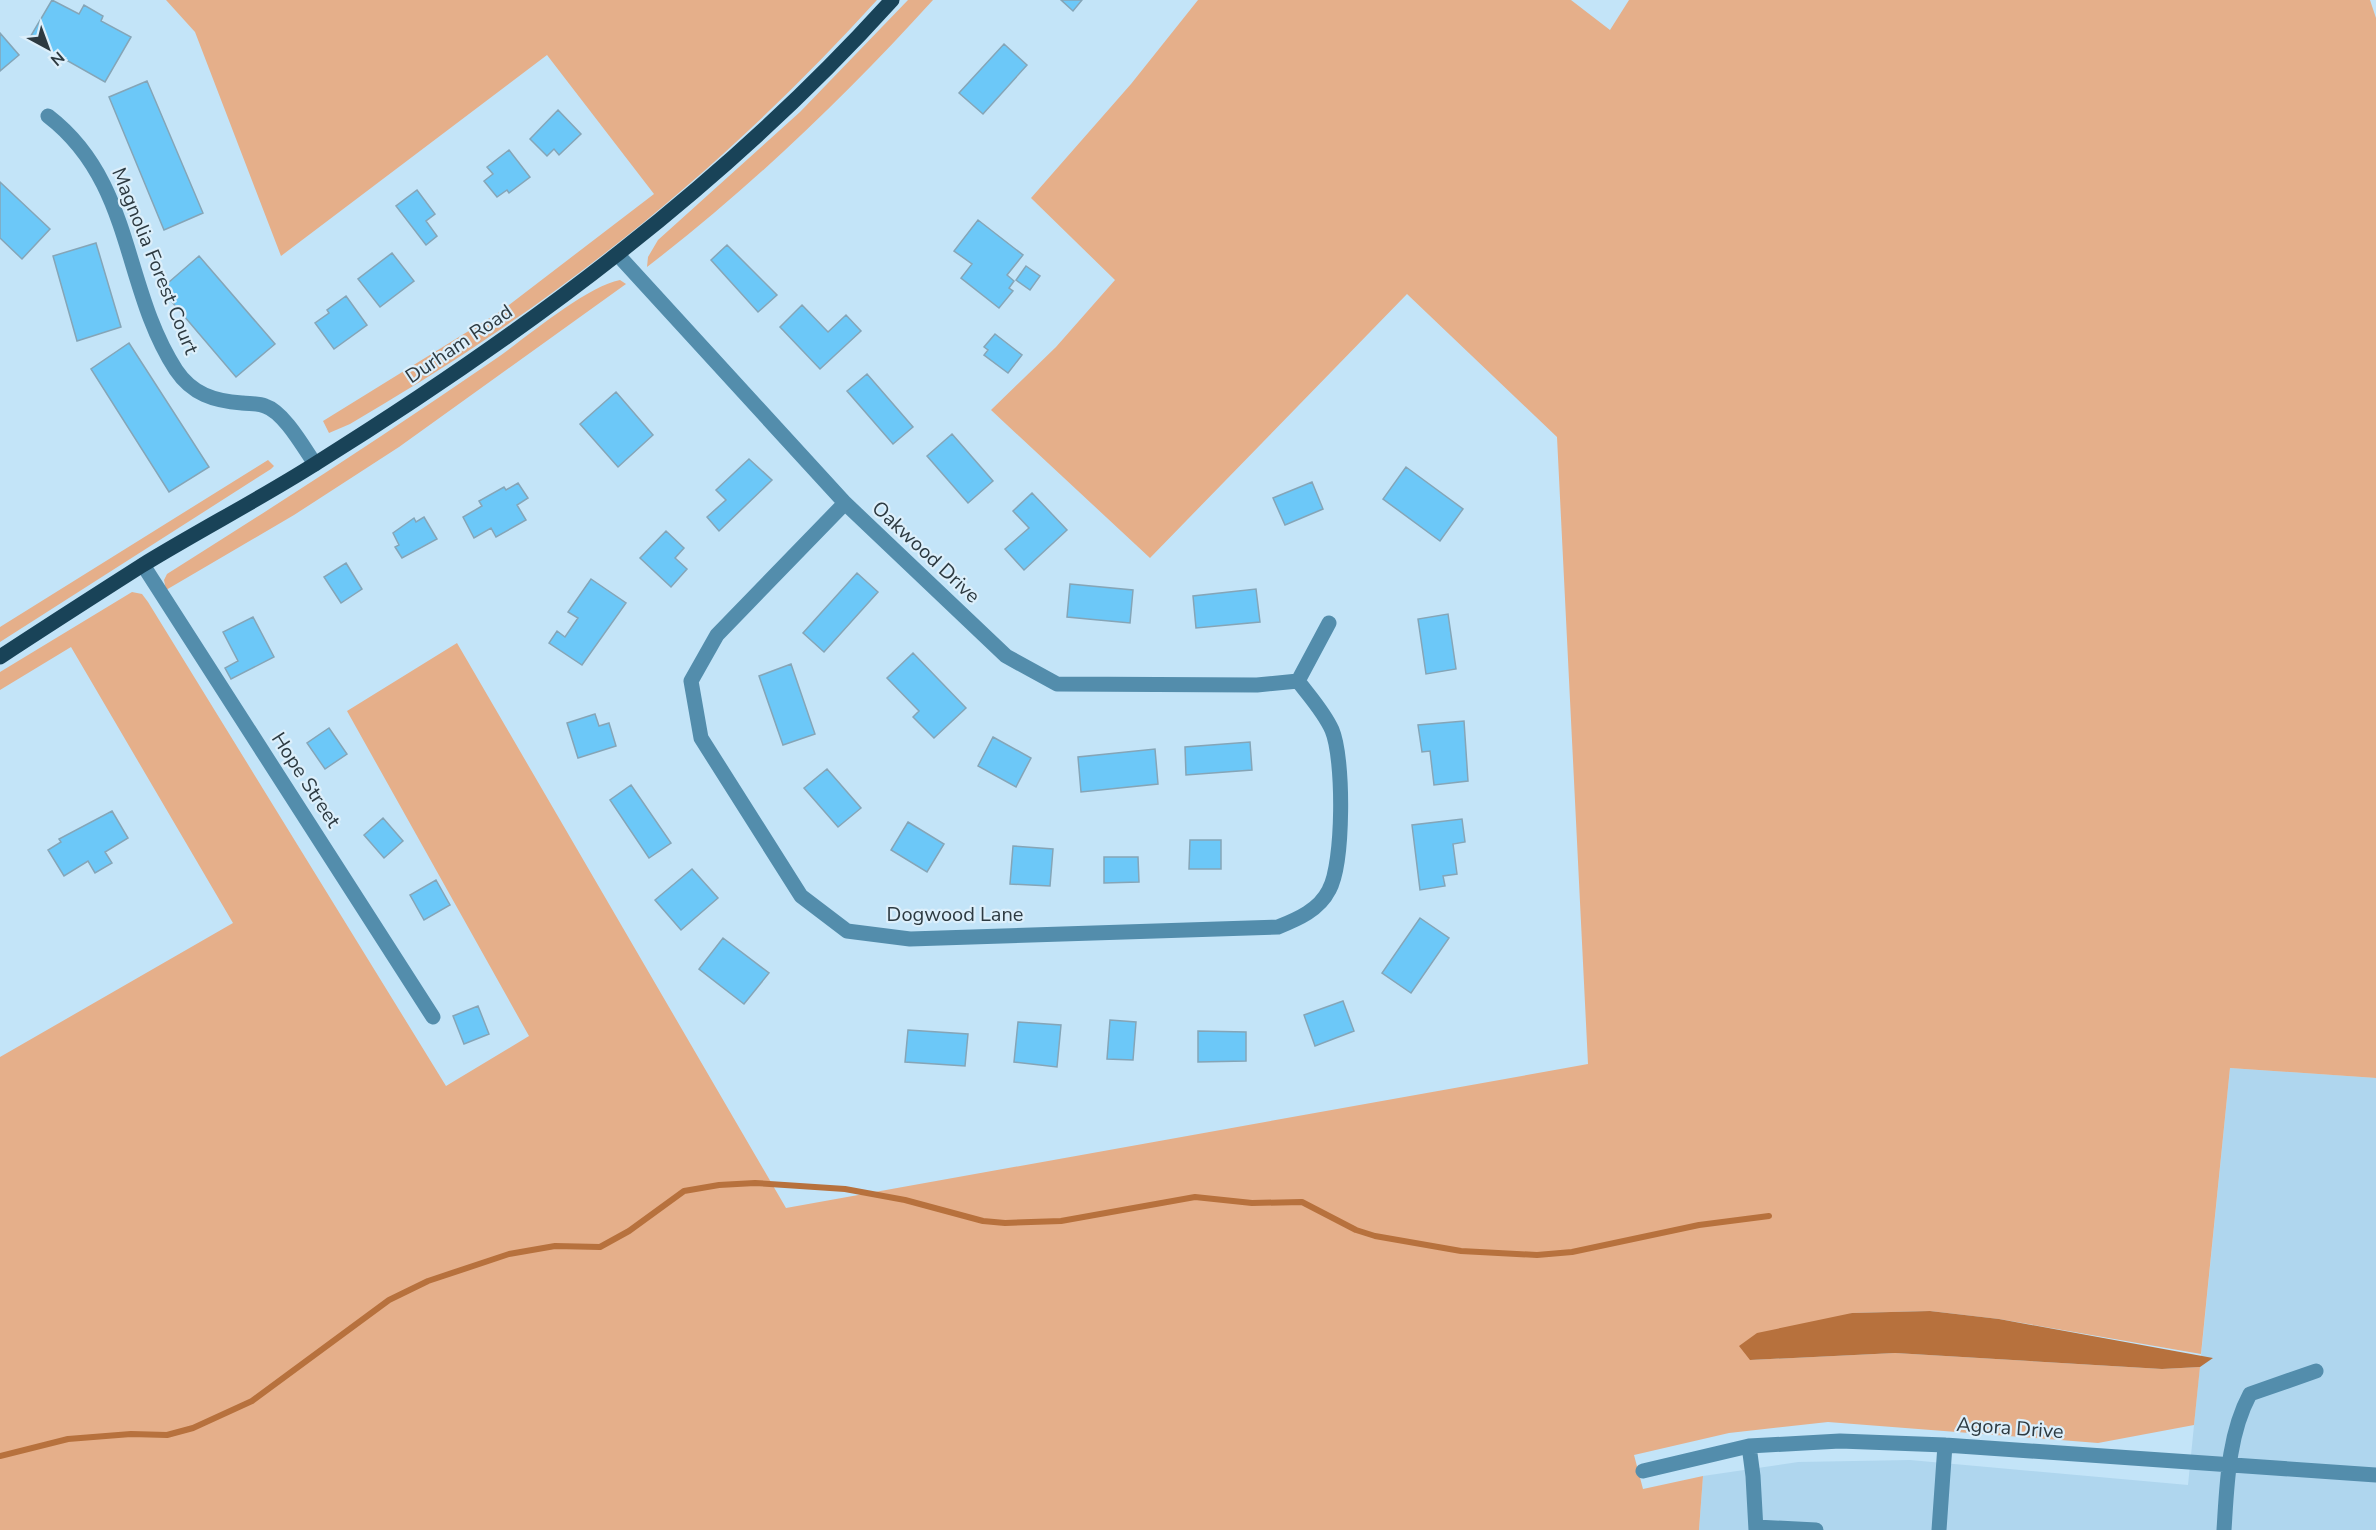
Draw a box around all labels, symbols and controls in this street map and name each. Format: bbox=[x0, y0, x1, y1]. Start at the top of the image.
north arrow bbox=[18, 18, 78, 78]
text: N bbox=[45, 46, 69, 71]
street label: Magnolia Forest Court bbox=[105, 164, 205, 359]
street label: Durham Road bbox=[400, 298, 518, 390]
street label: Oakwood Drive bbox=[866, 495, 986, 609]
street label: Hope Street bbox=[265, 727, 347, 834]
street label: Dogwood Lane bbox=[887, 901, 1023, 928]
street label: Agora Drive bbox=[1955, 1411, 2065, 1445]

